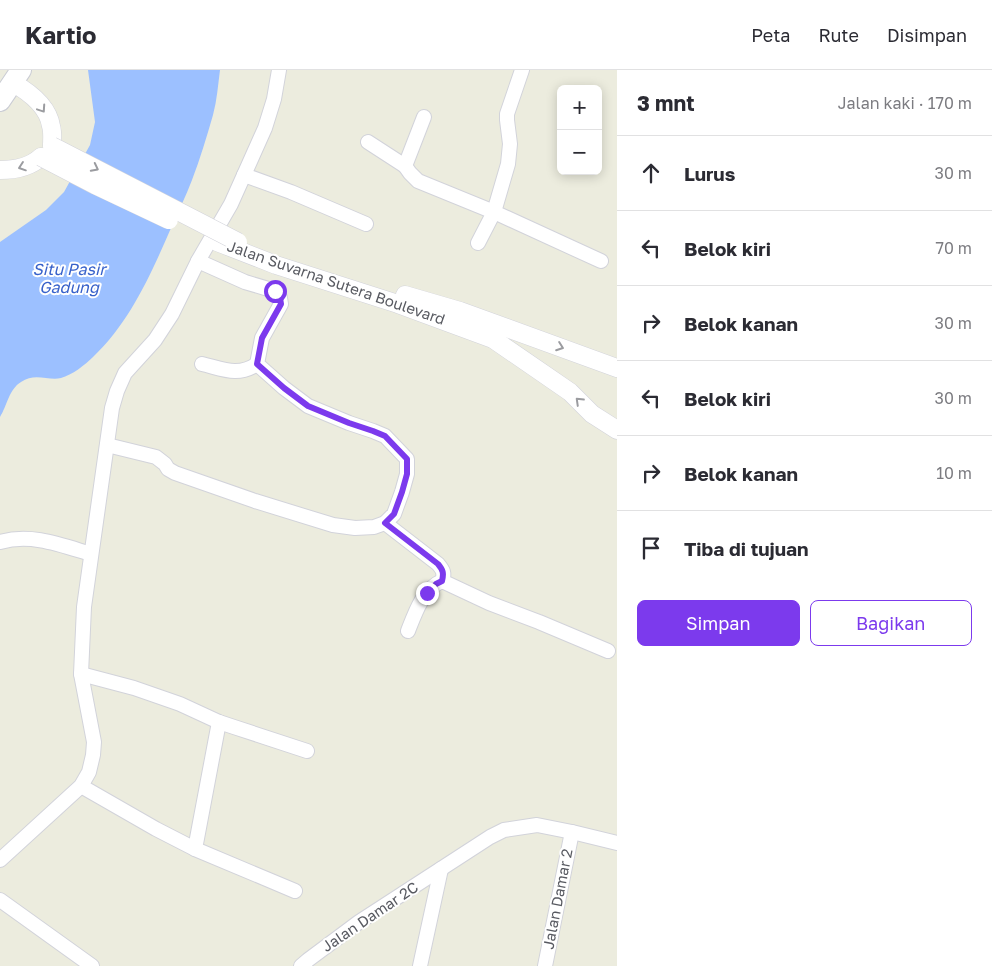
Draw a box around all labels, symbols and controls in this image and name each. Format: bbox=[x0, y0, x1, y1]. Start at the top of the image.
text: Kartio bbox=[25, 20, 97, 49]
text: Peta bbox=[751, 24, 791, 46]
text: Rute bbox=[819, 24, 859, 46]
text: Disimpan bbox=[887, 24, 967, 46]
map controls bbox=[557, 85, 602, 175]
button: + bbox=[557, 85, 602, 130]
text: 3 mnt bbox=[637, 90, 695, 116]
text: Jalan kaki · 170 m bbox=[838, 93, 972, 113]
one-way arrow bbox=[36, 103, 45, 112]
button: − bbox=[557, 130, 602, 175]
icon: ahead bbox=[637, 159, 665, 187]
one-way arrow bbox=[18, 161, 26, 171]
one-way arrow bbox=[90, 162, 99, 172]
text: Lurus bbox=[684, 162, 735, 185]
text: 30 m bbox=[935, 163, 972, 183]
icon: left bbox=[637, 234, 665, 262]
street label: Jalan Suvarna Sutera Boulevard bbox=[225, 236, 448, 328]
text: Belok kiri bbox=[684, 237, 771, 260]
text: 70 m bbox=[935, 238, 972, 258]
water label: Situ Pasir Gadung bbox=[33, 259, 108, 297]
route start bbox=[264, 280, 287, 303]
icon: right bbox=[637, 309, 665, 337]
text: Belok kanan bbox=[684, 312, 798, 335]
text: 30 m bbox=[935, 313, 972, 333]
one-way arrow bbox=[555, 341, 564, 351]
icon: left bbox=[637, 384, 665, 412]
text: Belok kiri bbox=[684, 387, 771, 410]
text: 30 m bbox=[935, 388, 972, 408]
one-way arrow bbox=[575, 398, 584, 407]
icon: right bbox=[637, 459, 665, 487]
text: Belok kanan bbox=[684, 462, 798, 485]
text: 10 m bbox=[936, 463, 972, 483]
icon: arrive bbox=[637, 534, 665, 562]
text: Tiba di tujuan bbox=[684, 537, 809, 560]
route end bbox=[416, 582, 439, 605]
button: Simpan bbox=[637, 600, 800, 646]
button: Bagikan bbox=[810, 600, 972, 646]
street label: Jalan Damar 2 bbox=[538, 847, 576, 951]
street label: Jalan Damar 2C bbox=[318, 877, 421, 955]

